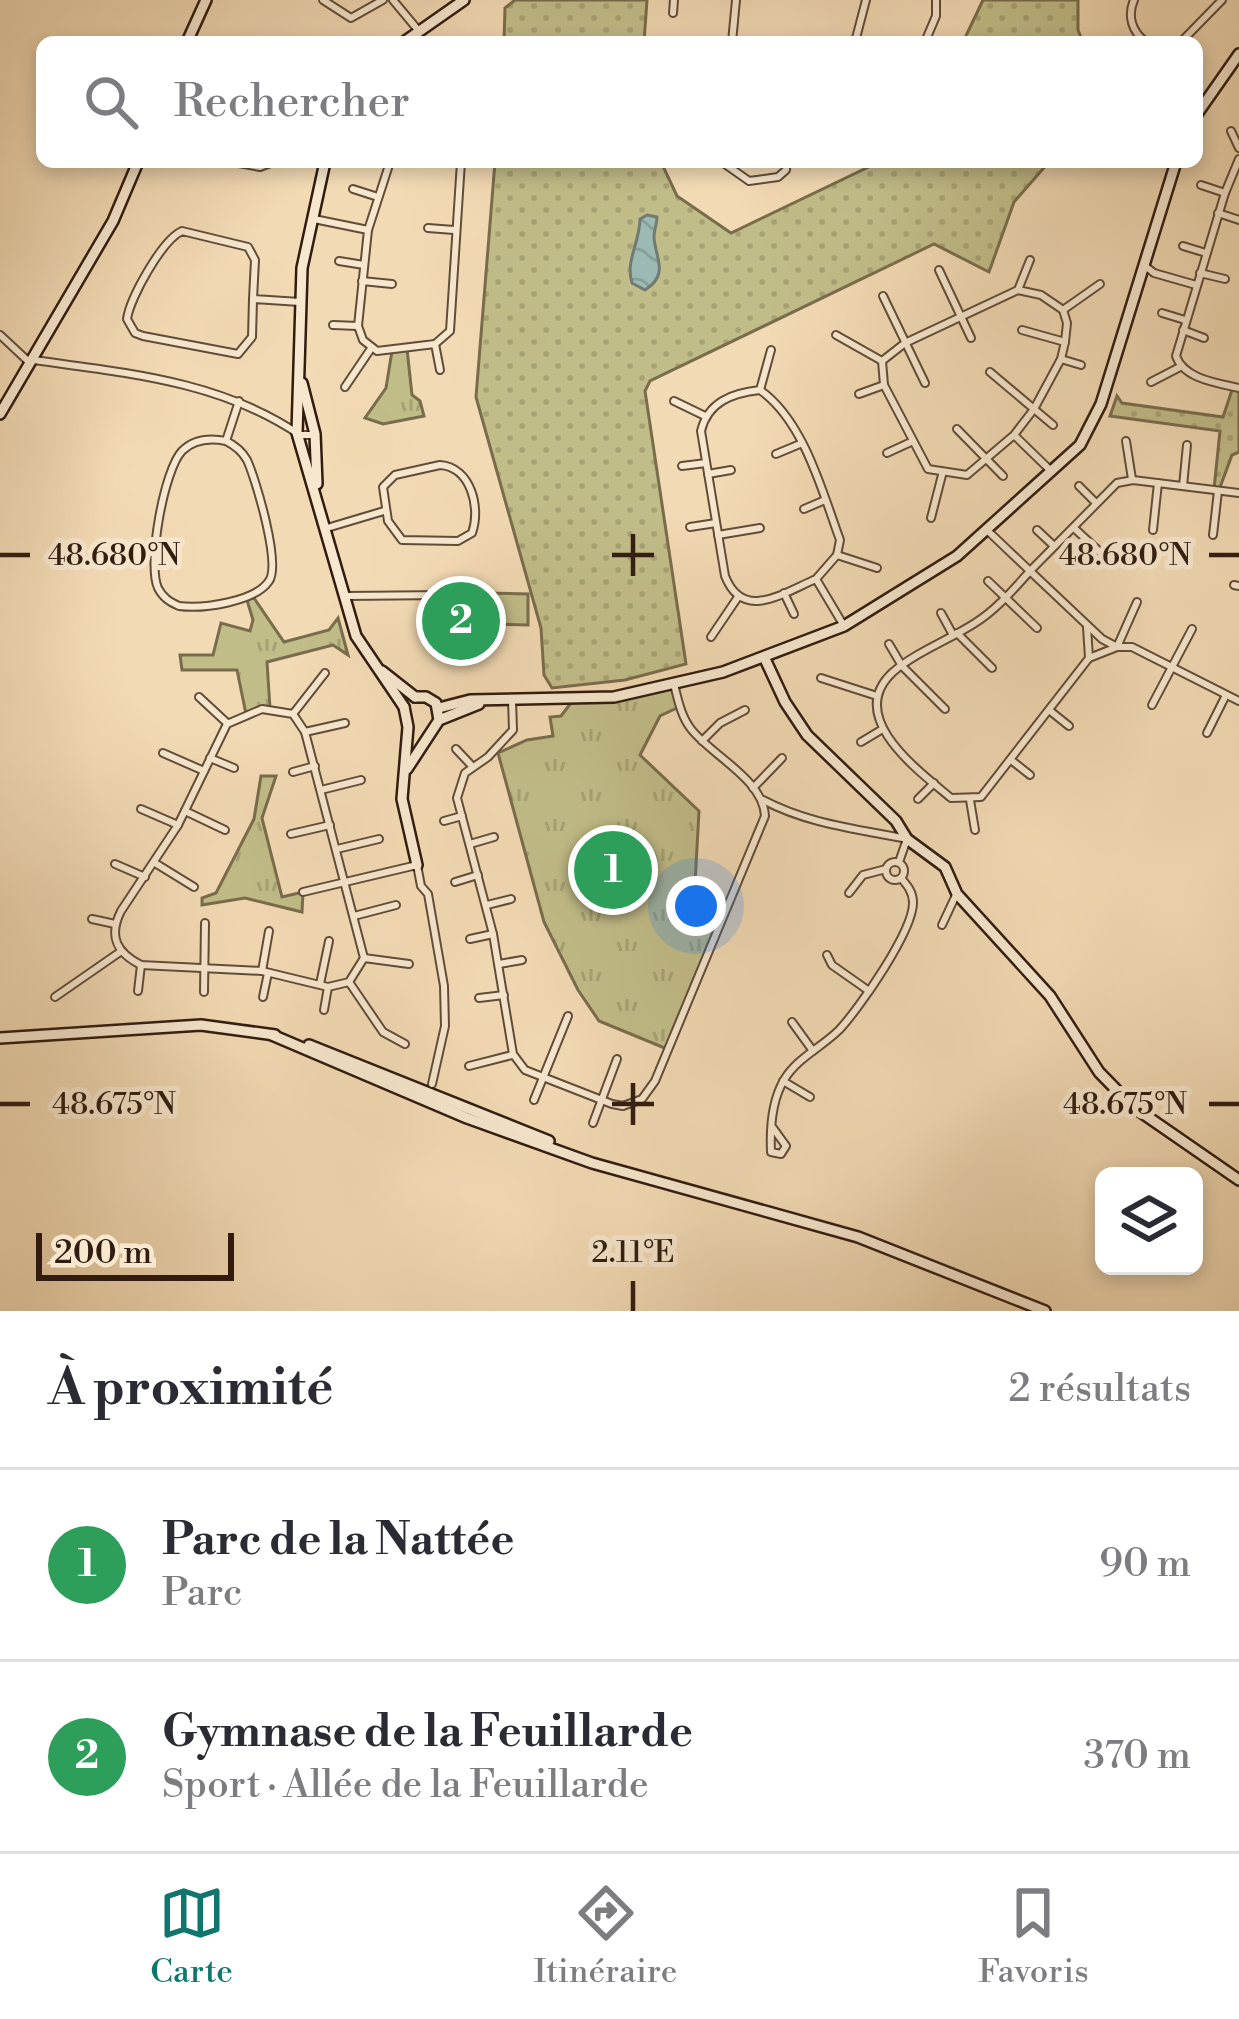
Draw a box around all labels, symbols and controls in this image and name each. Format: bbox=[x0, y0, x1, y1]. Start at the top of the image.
search box bbox=[36, 36, 1203, 168]
icon: search bbox=[78, 69, 144, 135]
text: Rechercher bbox=[174, 74, 410, 131]
text: 48.680°N bbox=[48, 537, 180, 575]
text: 48.680°N bbox=[1059, 537, 1191, 575]
pin: 2 bbox=[422, 576, 500, 666]
pin: 1 bbox=[574, 825, 652, 915]
your location bbox=[666, 876, 726, 936]
text: 48.675°N bbox=[52, 1086, 176, 1124]
text: 48.675°N bbox=[1063, 1086, 1187, 1124]
map controls bbox=[1095, 1167, 1203, 1275]
button: layers bbox=[1095, 1167, 1203, 1275]
scale bar bbox=[36, 1227, 234, 1280]
text: 200 m bbox=[54, 1233, 152, 1274]
text: 2.11°E bbox=[592, 1234, 674, 1272]
text: À proximité bbox=[48, 1357, 333, 1421]
text: 2 résultats bbox=[1009, 1365, 1191, 1414]
text: Parc de la Nattée bbox=[162, 1512, 514, 1569]
text: 1 bbox=[78, 1540, 96, 1589]
text: 90 m bbox=[1099, 1540, 1191, 1589]
text: Parc bbox=[162, 1569, 242, 1618]
text: Gymnase de la Feuillarde bbox=[162, 1704, 693, 1761]
text: 2 bbox=[75, 1732, 99, 1781]
text: 370 m bbox=[1083, 1732, 1191, 1781]
text: Sport · Allée de la Feuillarde bbox=[162, 1761, 649, 1810]
tab: Carte bbox=[150, 1880, 233, 1993]
tab: Itinéraire bbox=[534, 1880, 677, 1993]
tab: Favoris bbox=[978, 1880, 1089, 1993]

